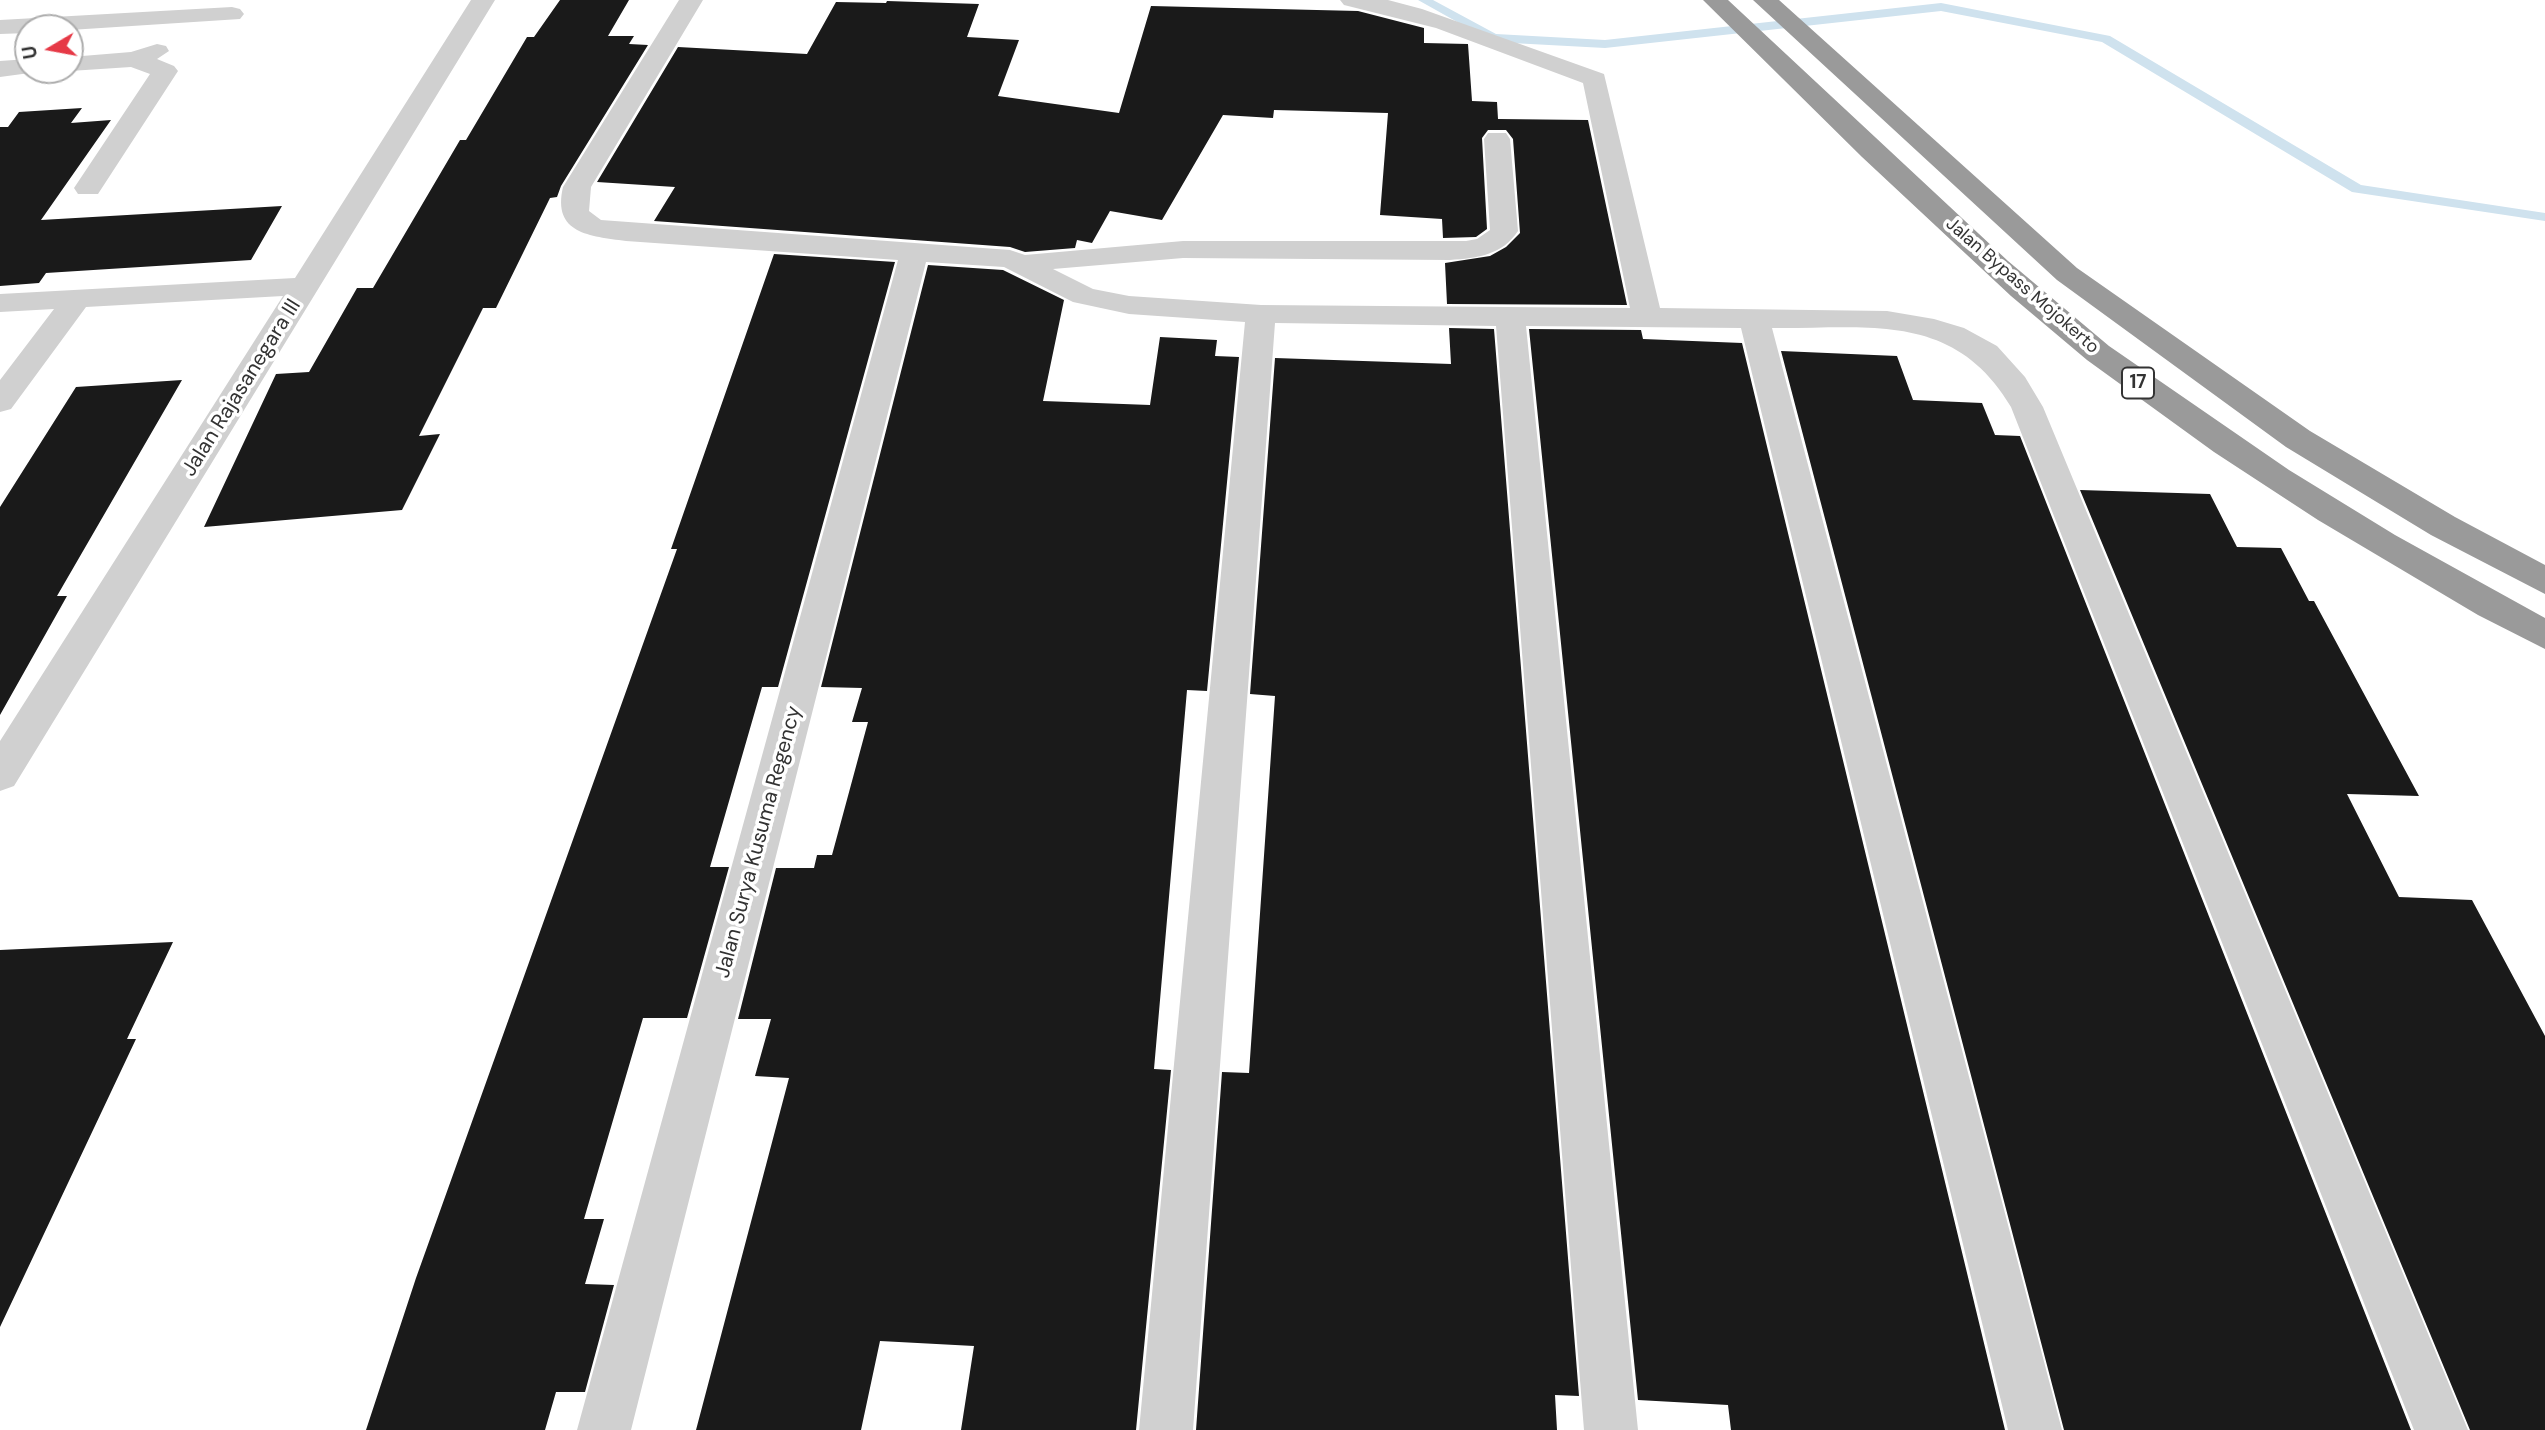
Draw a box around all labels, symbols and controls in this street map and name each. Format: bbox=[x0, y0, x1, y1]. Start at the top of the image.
north arrow bbox=[14, 14, 84, 84]
text: U bbox=[16, 44, 43, 61]
street label: Jalan Bypass Mojokerto bbox=[1941, 214, 2103, 358]
street label: Jalan Rajasanegara III bbox=[177, 295, 307, 481]
road number: 17 bbox=[2122, 368, 2154, 398]
street label: Jalan Surya Kusuma Regency bbox=[711, 703, 807, 981]

